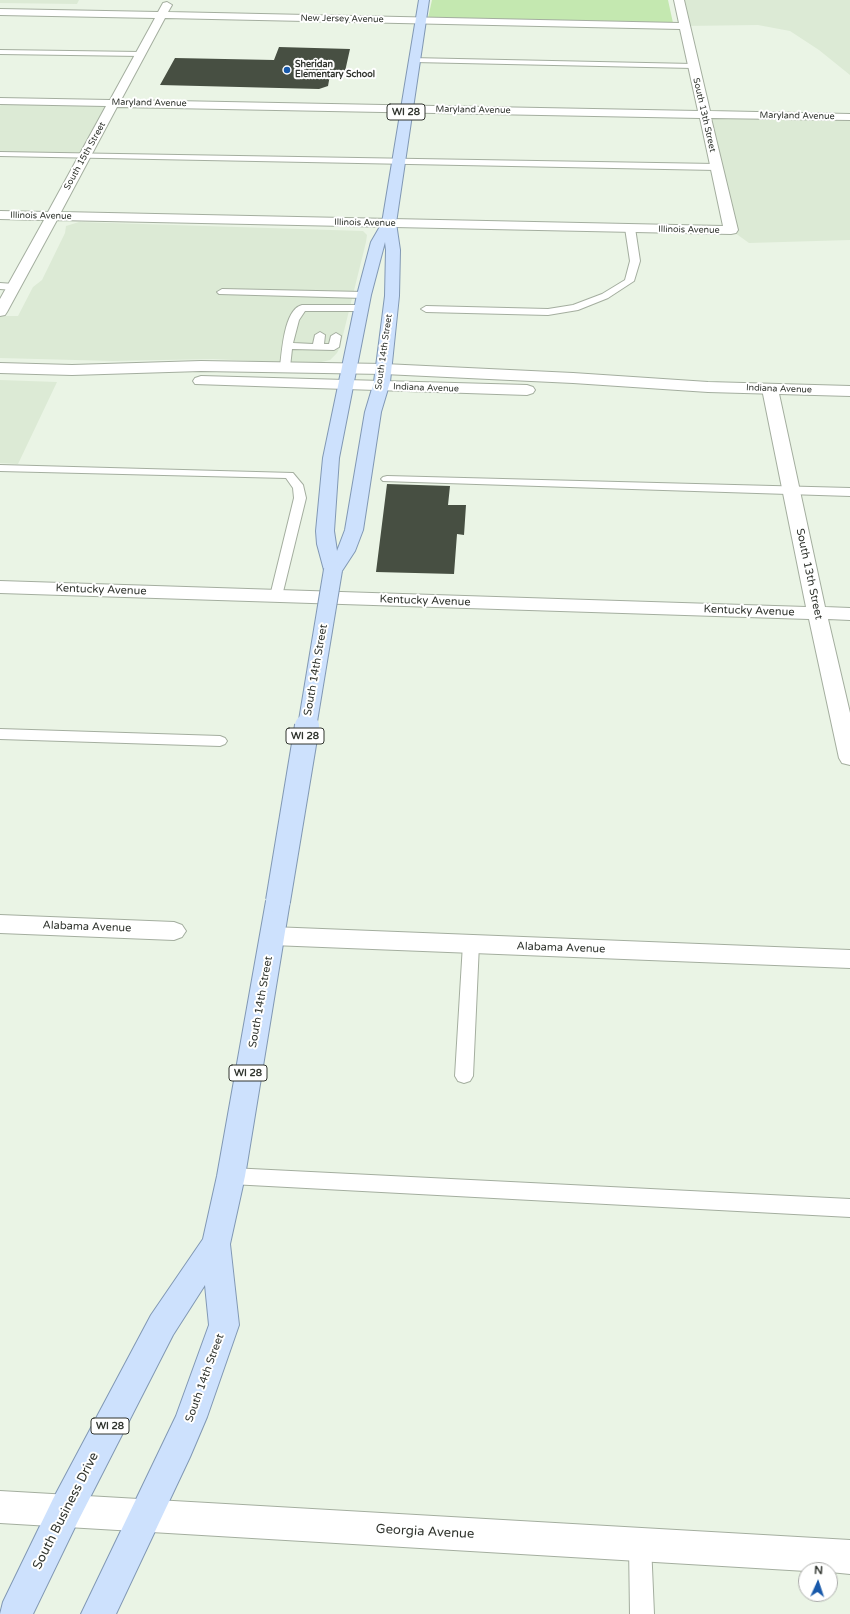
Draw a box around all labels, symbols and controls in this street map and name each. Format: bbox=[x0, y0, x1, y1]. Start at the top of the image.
street label: New Jersey Avenue bbox=[300, 13, 384, 25]
place label: Sheridan Elementary School bbox=[295, 60, 375, 81]
marker: Sheridan Elementary School bbox=[282, 65, 292, 75]
street label: South 13th Street bbox=[690, 77, 718, 153]
street label: Maryland Avenue bbox=[111, 97, 187, 109]
road number: WI 28 bbox=[387, 104, 425, 120]
street label: Maryland Avenue bbox=[435, 104, 511, 116]
street label: Maryland Avenue bbox=[759, 110, 835, 122]
street label: South 15th Street bbox=[62, 120, 108, 192]
street label: Illinois Avenue bbox=[10, 210, 72, 222]
street label: Illinois Avenue bbox=[334, 217, 396, 229]
street label: Illinois Avenue bbox=[658, 224, 720, 236]
street label: South 14th Street bbox=[373, 314, 395, 390]
street label: Indiana Avenue bbox=[393, 381, 459, 395]
street label: Indiana Avenue bbox=[746, 382, 812, 396]
street label: South 13th Street bbox=[793, 527, 825, 621]
street label: Kentucky Avenue bbox=[55, 582, 147, 598]
street label: Kentucky Avenue bbox=[379, 593, 471, 609]
street label: Kentucky Avenue bbox=[703, 603, 795, 619]
street label: South 14th Street bbox=[301, 623, 331, 717]
road number: WI 28 bbox=[286, 728, 324, 744]
street label: Alabama Avenue bbox=[42, 919, 132, 935]
street label: Alabama Avenue bbox=[516, 940, 606, 956]
street label: South 14th Street bbox=[246, 955, 276, 1049]
road number: WI 28 bbox=[229, 1065, 267, 1081]
street label: South 14th Street bbox=[183, 1332, 227, 1424]
road number: WI 28 bbox=[91, 1418, 129, 1434]
street label: South Business Drive bbox=[30, 1450, 102, 1572]
street label: Georgia Avenue bbox=[375, 1522, 475, 1542]
north arrow bbox=[798, 1562, 838, 1602]
text: N bbox=[814, 1564, 823, 1577]

